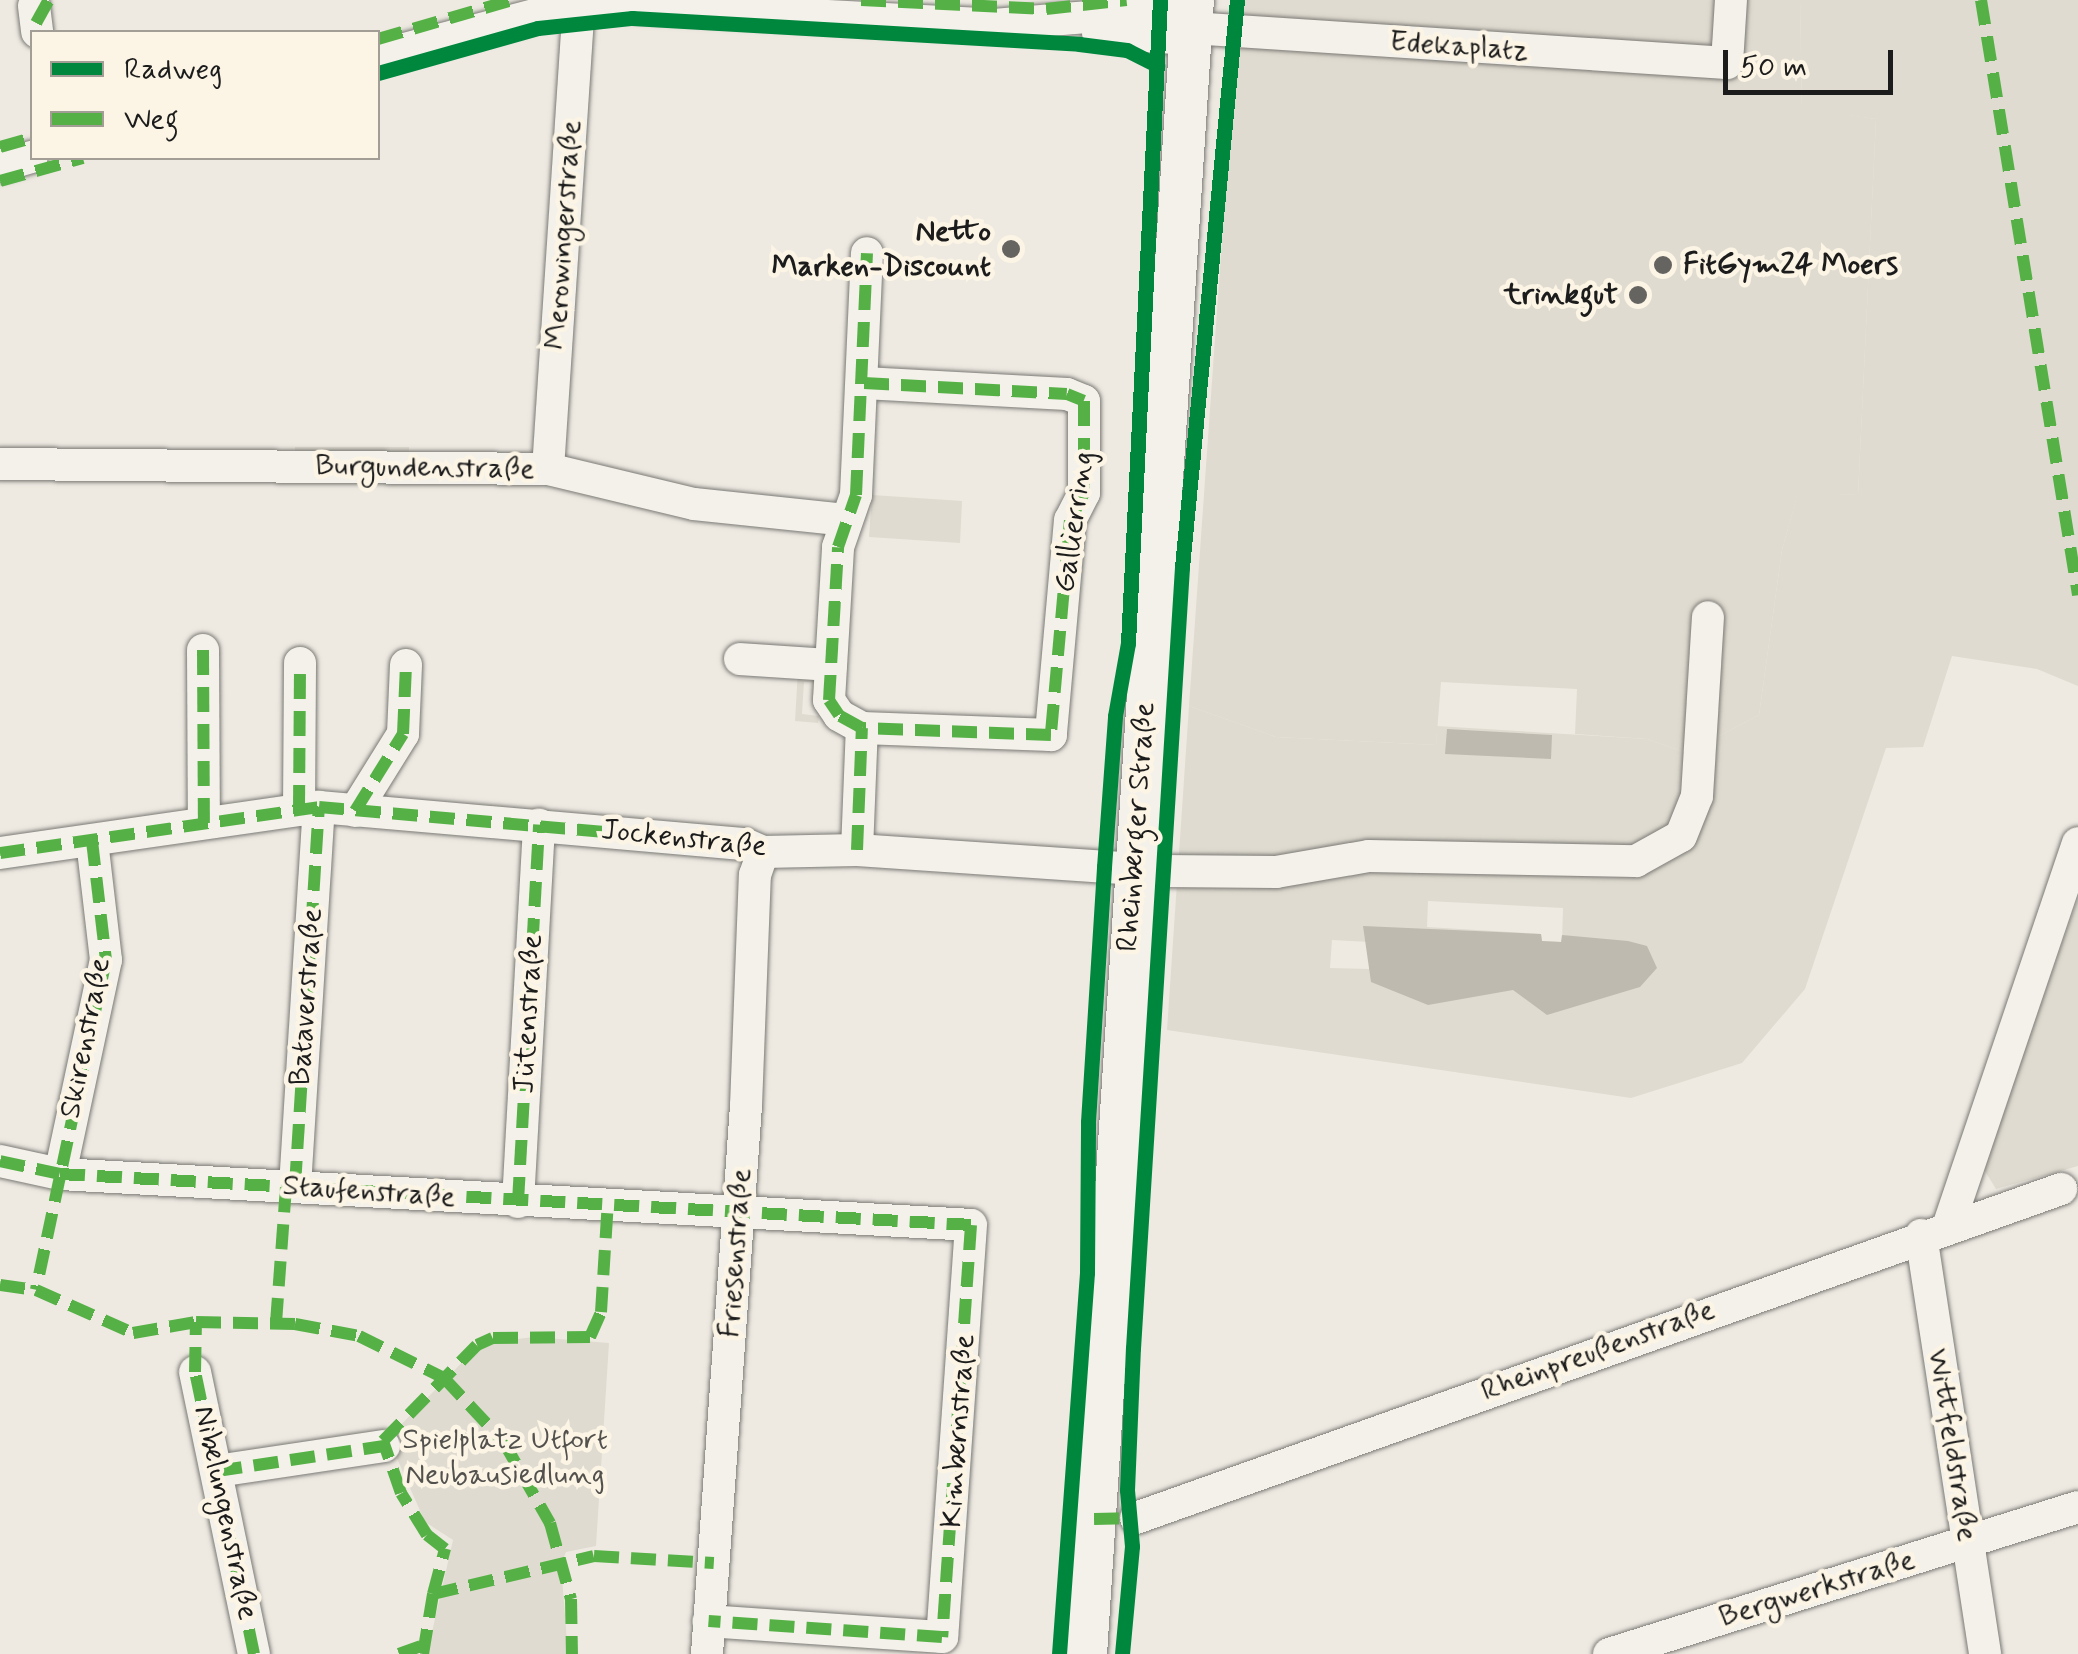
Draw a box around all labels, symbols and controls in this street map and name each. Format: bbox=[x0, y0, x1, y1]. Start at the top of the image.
street label: Edekaplatz bbox=[1388, 24, 1530, 70]
legend bbox=[30, 30, 380, 160]
scale bar bbox=[1728, 30, 1898, 92]
text: 50 m bbox=[1740, 48, 1807, 87]
text: Radweg bbox=[124, 50, 222, 89]
text: Weg bbox=[124, 100, 179, 139]
street label: Merowingerstraße bbox=[538, 119, 590, 351]
place label: Netto Marken-Discount bbox=[772, 214, 991, 284]
marker: Netto Marken-Discount bbox=[1000, 238, 1022, 260]
place label: FitGym24 Moers bbox=[1683, 247, 1898, 283]
marker: FitGym24 Moers bbox=[1652, 254, 1674, 276]
place label: trinkgut bbox=[1504, 277, 1618, 313]
marker: trinkgut bbox=[1627, 284, 1649, 306]
street label: Burgundenstraße bbox=[315, 448, 535, 488]
street label: Gallierring bbox=[1047, 449, 1103, 595]
street label: Rheinberger Straße bbox=[1110, 701, 1164, 953]
street label: Jockenstraße bbox=[600, 812, 768, 866]
street label: Bataverstraße bbox=[283, 907, 331, 1087]
street label: Jütenstraße bbox=[507, 933, 551, 1095]
street label: Skirenstraße bbox=[53, 955, 119, 1121]
street label: Friesenstraße bbox=[712, 1167, 760, 1339]
street label: Staufenstraße bbox=[281, 1168, 457, 1216]
street label: Rheinpreußenstraße bbox=[1476, 1292, 1720, 1410]
street label: Kimbernstraße bbox=[934, 1333, 984, 1529]
street label: Wittfeldstraße bbox=[1919, 1346, 1985, 1544]
street label: Nibelungenstraße bbox=[185, 1403, 265, 1623]
park label: Spielplatz Utfort Neubausiedlung bbox=[399, 1422, 611, 1492]
street label: Bergwerkstraße bbox=[1715, 1542, 1919, 1636]

